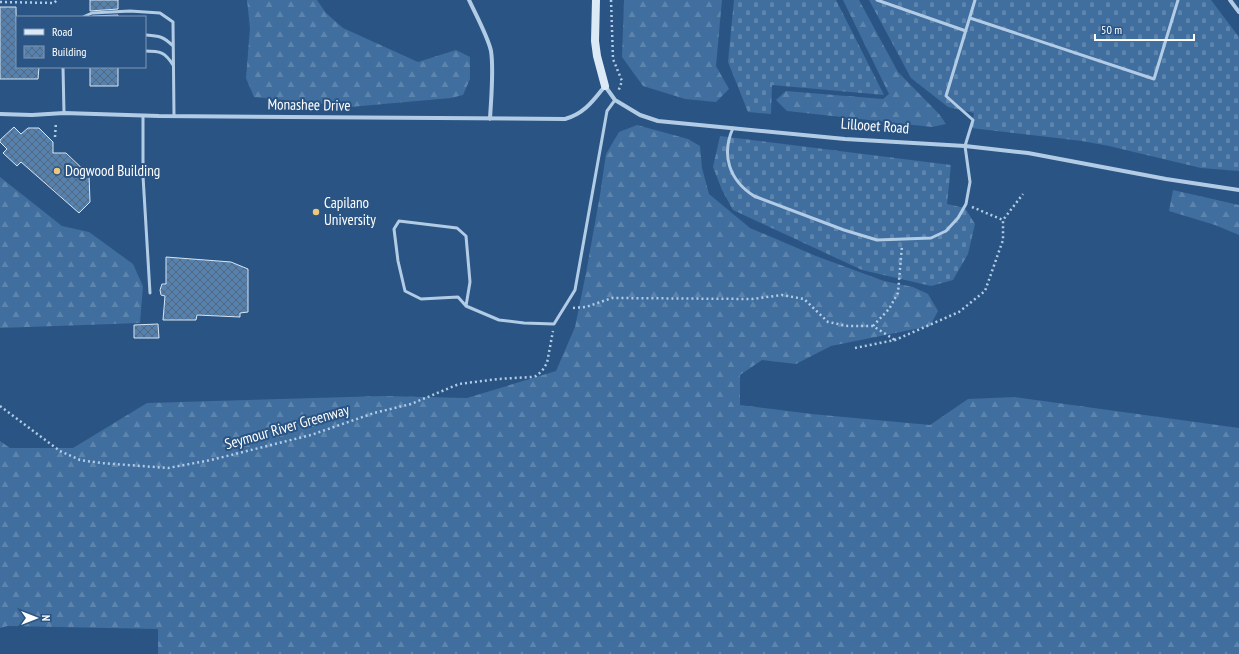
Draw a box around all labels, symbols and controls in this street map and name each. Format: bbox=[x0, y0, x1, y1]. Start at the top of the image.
legend bbox=[16, 16, 146, 68]
scale bar bbox=[1095, 16, 1194, 42]
text: 50 m bbox=[1101, 22, 1122, 37]
text: Road bbox=[52, 24, 72, 39]
text: Building bbox=[52, 44, 87, 59]
street label: Monashee Drive bbox=[267, 94, 351, 115]
street label: Lillooet Road bbox=[840, 114, 910, 137]
place label: Dogwood Building bbox=[65, 161, 160, 180]
marker: Dogwood Building bbox=[52, 166, 62, 176]
place label: Capilano University bbox=[324, 193, 376, 229]
marker: Capilano University bbox=[311, 207, 321, 217]
street label: Seymour River Greenway bbox=[222, 400, 352, 453]
north arrow bbox=[16, 598, 56, 638]
text: N bbox=[39, 615, 53, 621]

